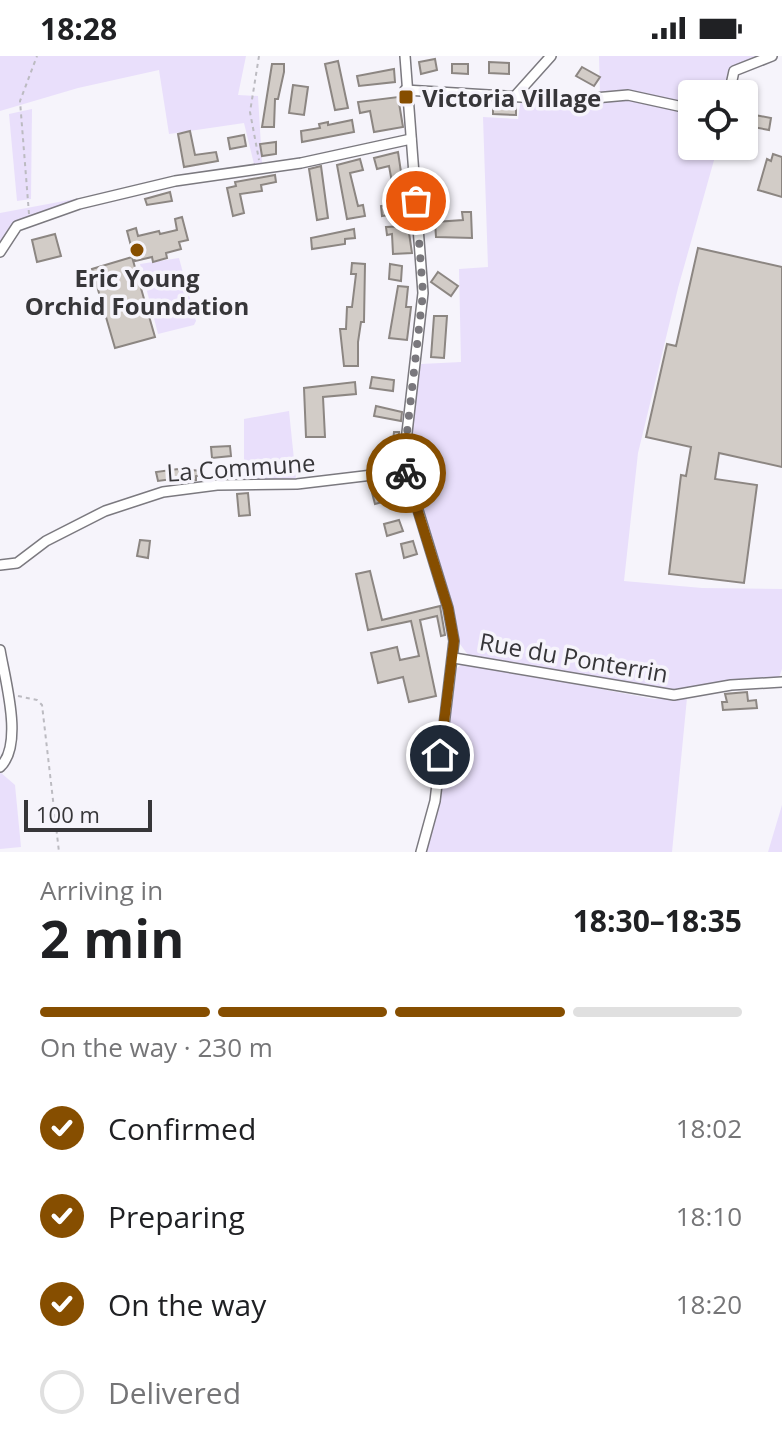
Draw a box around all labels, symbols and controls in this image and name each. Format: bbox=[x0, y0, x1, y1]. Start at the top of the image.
text: 18:28 bbox=[40, 8, 117, 49]
map controls bbox=[678, 80, 758, 160]
button: locate bbox=[678, 80, 758, 160]
place label: Victoria Village bbox=[422, 81, 601, 114]
marker: Victoria Village bbox=[397, 88, 415, 106]
pin bbox=[382, 167, 450, 235]
icon: bag bbox=[394, 179, 438, 223]
marker: Eric Young Orchid Foundation bbox=[128, 241, 146, 259]
place label: Eric Young Orchid Foundation bbox=[25, 261, 249, 322]
courier bbox=[366, 433, 446, 513]
street label: La Commune bbox=[166, 445, 316, 489]
icon: bike bbox=[384, 451, 428, 495]
street label: Rue du Ponterrin bbox=[477, 624, 671, 690]
pin bbox=[406, 721, 474, 789]
icon: home bbox=[418, 733, 462, 777]
scale bar bbox=[24, 796, 152, 832]
text: 100 m bbox=[36, 799, 100, 829]
text: Arriving in bbox=[40, 872, 163, 908]
text: 18:30–18:35 bbox=[573, 900, 742, 941]
text: 2 min bbox=[40, 902, 184, 973]
text: On the way · 230 m bbox=[40, 1029, 273, 1065]
icon: check bbox=[40, 1106, 84, 1150]
text: Confirmed bbox=[108, 1108, 256, 1149]
text: 18:02 bbox=[676, 1110, 742, 1146]
icon: check bbox=[40, 1194, 84, 1238]
text: Preparing bbox=[108, 1196, 245, 1237]
text: 18:10 bbox=[676, 1198, 742, 1234]
icon: check bbox=[40, 1282, 84, 1326]
text: On the way bbox=[108, 1284, 266, 1325]
text: 18:20 bbox=[676, 1286, 742, 1322]
text: Delivered bbox=[108, 1372, 241, 1413]

